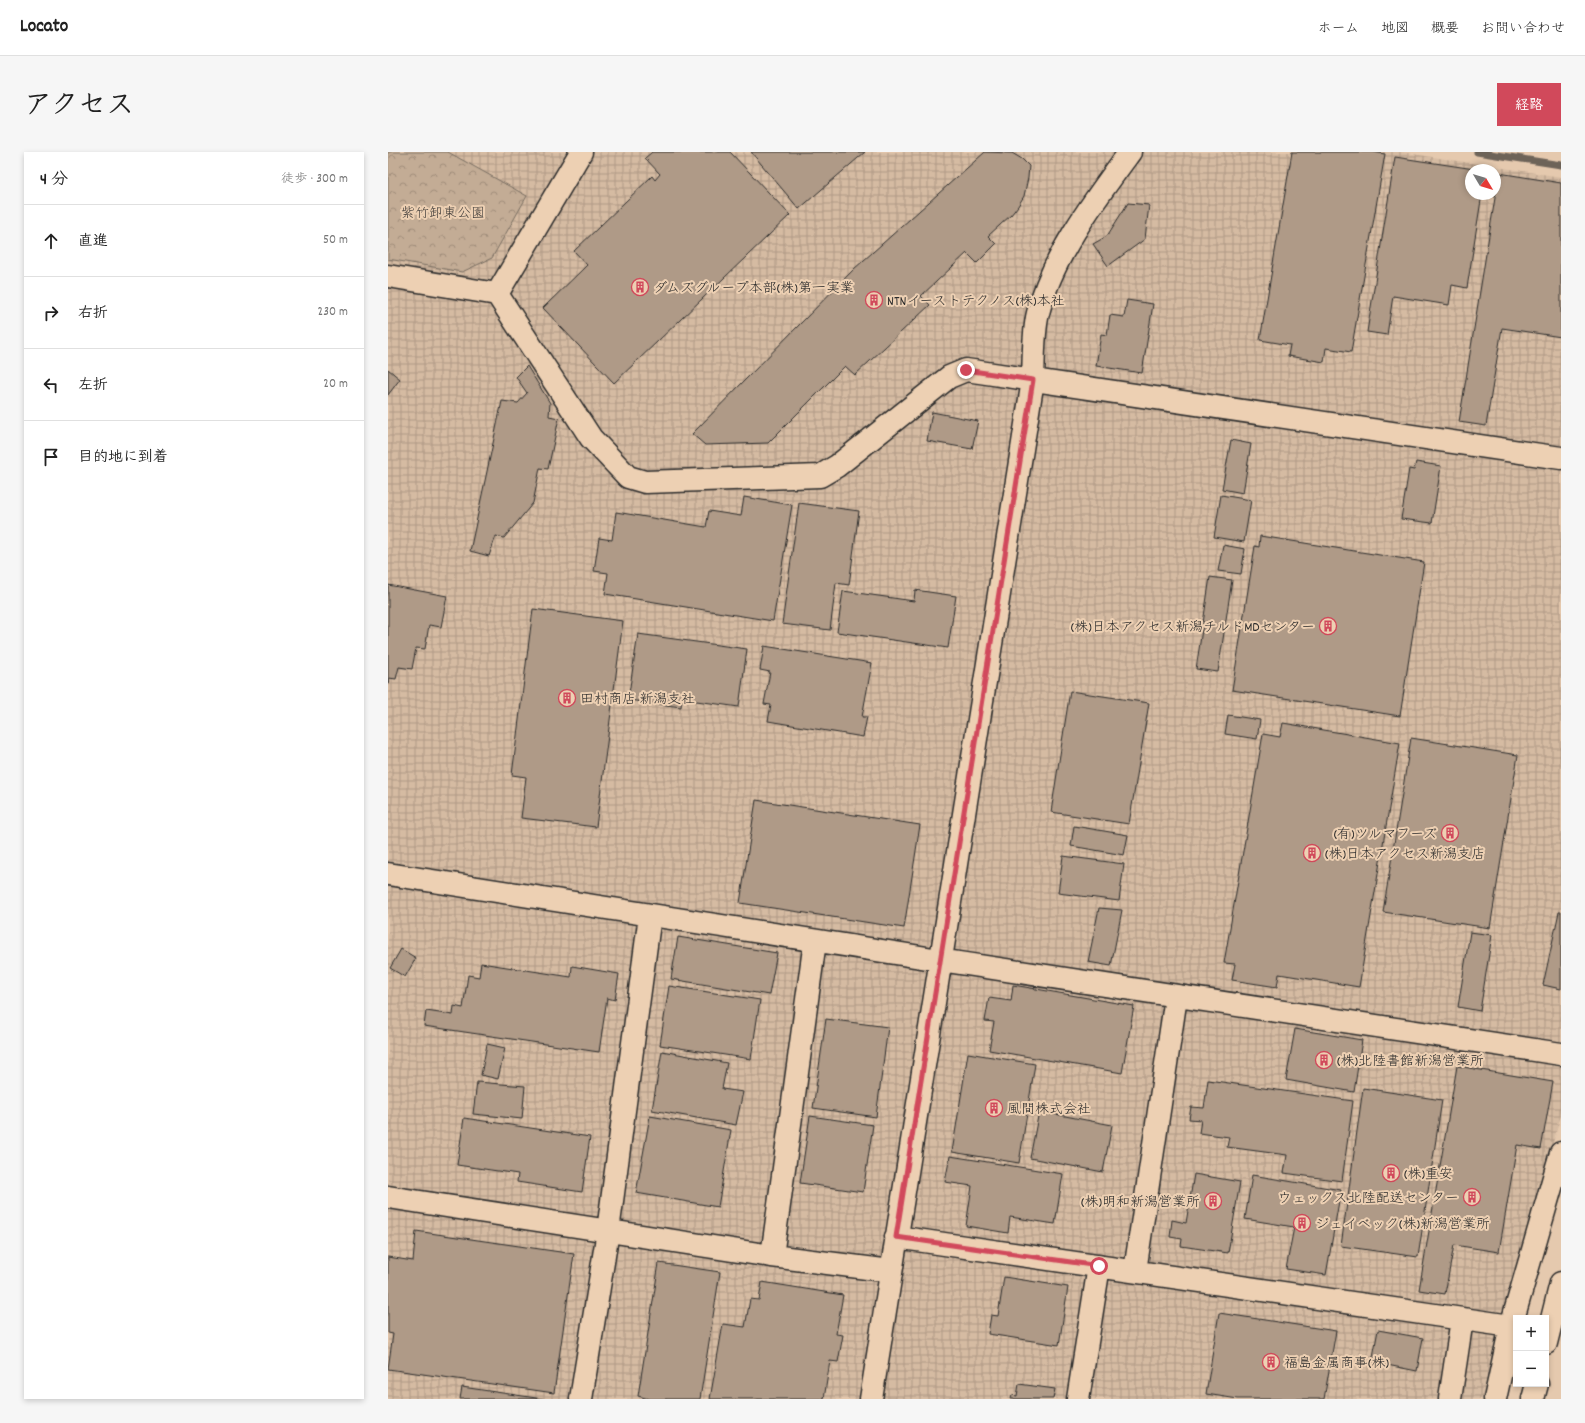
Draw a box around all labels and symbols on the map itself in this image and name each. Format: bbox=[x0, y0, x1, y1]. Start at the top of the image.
north arrow bbox=[1465, 164, 1501, 200]
park label: 紫竹卸東公園 bbox=[401, 204, 485, 224]
building icon: ダムズグループ本部(株)第一実業 bbox=[630, 277, 650, 297]
place label: ダムズグループ本部(株)第一実業 bbox=[653, 279, 854, 299]
building icon: NTNイーストテクノス(株)本社 bbox=[864, 290, 884, 310]
place label: NTNイーストテクノス(株)本社 bbox=[887, 292, 1065, 312]
route end bbox=[957, 361, 975, 379]
building icon: (株)日本アクセス新潟チルドMDセンター bbox=[1318, 616, 1338, 636]
place label: (株)日本アクセス新潟チルドMDセンター bbox=[1071, 618, 1315, 638]
building icon: 田村商店 新潟支社 bbox=[557, 688, 577, 708]
place label: 田村商店 新潟支社 bbox=[580, 690, 695, 710]
building icon: (有)ツルマフーズ bbox=[1440, 823, 1460, 843]
place label: (有)ツルマフーズ bbox=[1334, 825, 1437, 845]
building icon: (株)日本アクセス新潟支店 bbox=[1302, 843, 1322, 863]
place label: (株)日本アクセス新潟支店 bbox=[1325, 845, 1485, 865]
building icon: (株)北陸書館新潟営業所 bbox=[1314, 1050, 1334, 1070]
place label: (株)北陸書館新潟営業所 bbox=[1337, 1052, 1484, 1072]
building icon: 風間株式会社 bbox=[984, 1098, 1004, 1118]
place label: 風間株式会社 bbox=[1007, 1100, 1091, 1120]
building icon: (株)重安 bbox=[1381, 1163, 1401, 1183]
place label: (株)重安 bbox=[1404, 1165, 1453, 1185]
building icon: ウェックス北陸配送センター bbox=[1462, 1187, 1482, 1207]
place label: ウェックス北陸配送センター bbox=[1278, 1189, 1459, 1209]
building icon: (株)明和新潟営業所 bbox=[1203, 1191, 1223, 1211]
place label: (株)明和新潟営業所 bbox=[1081, 1193, 1200, 1213]
building icon: ジェイベック(株)新潟営業所 bbox=[1292, 1213, 1312, 1233]
place label: ジェイベック(株)新潟営業所 bbox=[1315, 1215, 1490, 1235]
route start bbox=[1090, 1257, 1108, 1275]
building icon: 福島金属商事(株) bbox=[1261, 1352, 1281, 1372]
place label: 福島金属商事(株) bbox=[1284, 1354, 1389, 1374]

